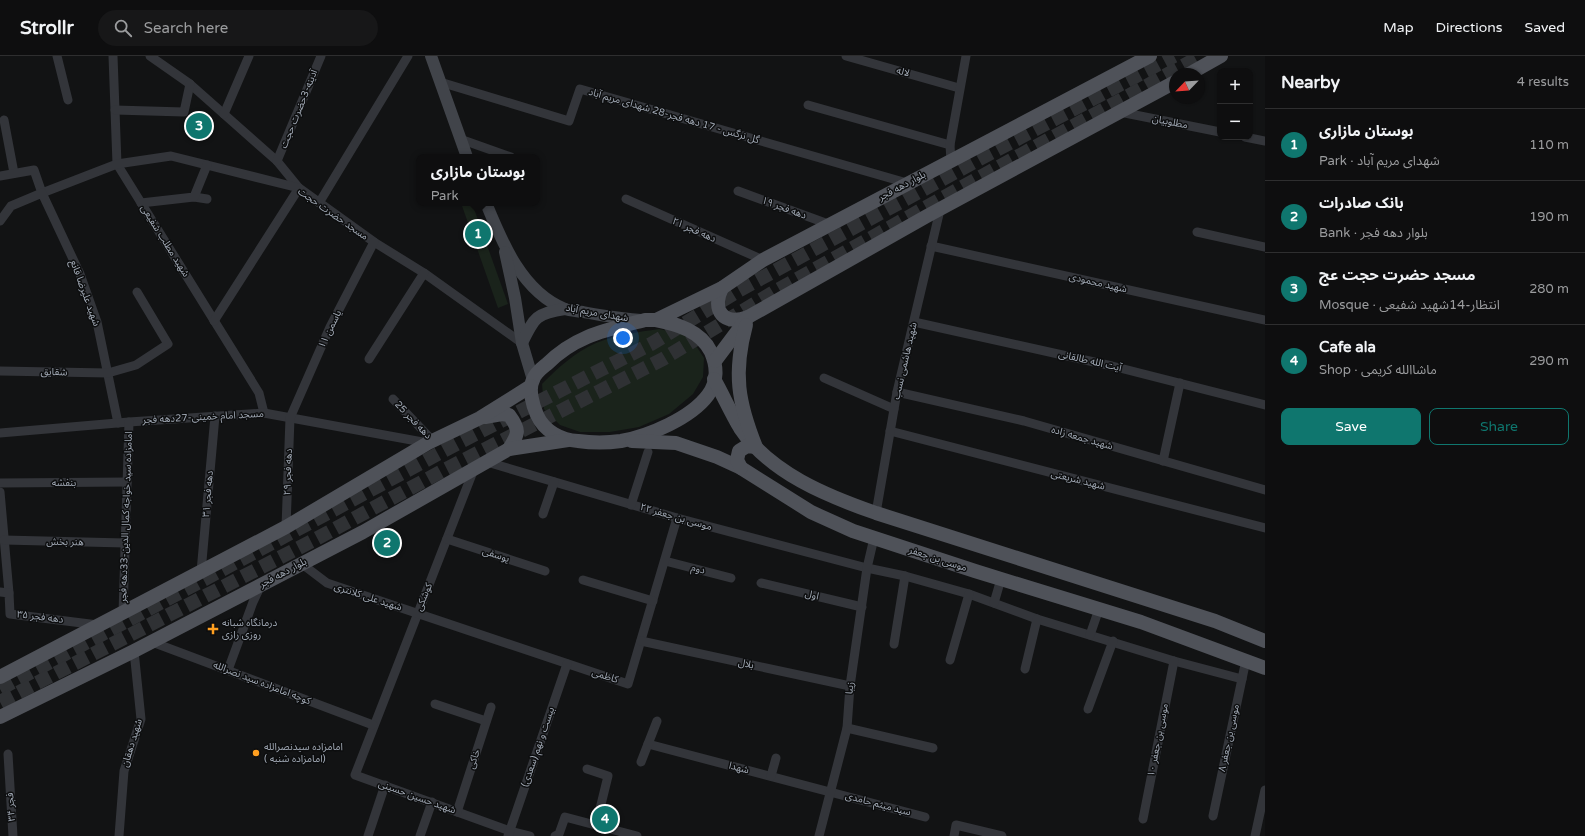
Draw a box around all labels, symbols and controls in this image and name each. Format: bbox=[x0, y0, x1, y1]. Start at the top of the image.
search box bbox=[98, 10, 378, 46]
text: Strollr bbox=[20, 17, 74, 39]
icon: search bbox=[112, 17, 134, 39]
text: Search here bbox=[144, 19, 228, 37]
text: Map bbox=[1383, 19, 1414, 36]
text: Directions bbox=[1436, 19, 1503, 36]
text: Saved bbox=[1525, 19, 1565, 36]
street label: لاله bbox=[895, 64, 911, 80]
street label: آدینه-3حضرت حجت bbox=[278, 67, 321, 150]
north arrow bbox=[1169, 68, 1205, 104]
map controls bbox=[1217, 68, 1253, 140]
button: + bbox=[1217, 68, 1253, 104]
text: Nearby bbox=[1281, 72, 1340, 93]
text: 4 results bbox=[1517, 74, 1569, 90]
street label: گل نرگس - 17 دهه فجر-28 شهدای مریم آباد bbox=[587, 86, 762, 147]
button: − bbox=[1217, 104, 1253, 140]
pin: 3 bbox=[186, 111, 212, 141]
street label: مطلوبیان bbox=[1151, 113, 1189, 131]
text: بوستان مازاری bbox=[1319, 122, 1414, 140]
text: 1 bbox=[1290, 137, 1298, 153]
text: 110 m bbox=[1529, 137, 1569, 153]
text: Park · شهدای مریم آباد bbox=[1319, 153, 1440, 169]
popup bbox=[416, 154, 540, 206]
text: بوستان مازاری bbox=[431, 163, 525, 181]
street label: بلوار دهه فجر bbox=[875, 168, 928, 204]
street label: مسجد حضرت حجت bbox=[296, 185, 370, 243]
text: Park bbox=[431, 188, 458, 204]
street label: دهه فجر ۱۹ bbox=[760, 194, 808, 222]
text: بانک صادرات bbox=[1319, 194, 1404, 212]
street label: شهید مطلب شفیعی bbox=[138, 203, 192, 279]
text: 2 bbox=[1290, 209, 1298, 225]
text: 190 m bbox=[1529, 209, 1569, 225]
street label: دهه فجر ۲۱ bbox=[670, 215, 718, 245]
pin: 1 bbox=[465, 219, 491, 249]
text: Bank · بلوار دهه فجر bbox=[1319, 225, 1428, 241]
street label: شهید علیرضا قانع bbox=[66, 258, 103, 328]
text: مسجد حضرت حجت عج bbox=[1319, 266, 1476, 284]
street label: شهید محمودی bbox=[1068, 271, 1128, 296]
text: 3 bbox=[1290, 281, 1298, 297]
text: 280 m bbox=[1529, 281, 1569, 297]
text: Mosque · انتظار-14شهید شفیعی bbox=[1319, 297, 1500, 313]
street label: شهدای مریم آباد bbox=[564, 302, 630, 325]
street label: یاسمن ۱۱ bbox=[316, 308, 344, 350]
street label: شهید هاشمی نسب bbox=[890, 321, 920, 401]
your location bbox=[613, 328, 633, 348]
text: Cafe ala bbox=[1319, 338, 1376, 356]
street label: آیت الله طالقانی bbox=[1057, 348, 1124, 374]
text: 4 bbox=[1290, 353, 1298, 369]
text: 290 m bbox=[1529, 353, 1569, 369]
text: Shop · ماشاالله کریمی bbox=[1319, 362, 1437, 378]
street label: شقایق bbox=[40, 366, 68, 378]
street label: دهه فجر 25 bbox=[392, 399, 434, 442]
street label: مسجد امام خمینی-27دهه فجر bbox=[141, 408, 264, 428]
button: Save bbox=[1281, 408, 1421, 445]
button: Share bbox=[1429, 408, 1569, 445]
street label: شهید جمعه زاده bbox=[1050, 423, 1114, 453]
street label: امامزاده سید خواجه کمال الدین-33دهه فجر bbox=[117, 431, 135, 604]
street label: دهه فجر ۲۹ bbox=[281, 448, 295, 496]
street label: شهید شریعتی bbox=[1050, 467, 1106, 493]
street label: دهه فجر ۳۱ bbox=[200, 470, 216, 518]
street label: بنفشه bbox=[52, 477, 77, 489]
street label: موسی بن جعفر ۲۲ bbox=[639, 501, 713, 533]
pin: 2 bbox=[374, 528, 400, 558]
street label: هنر بخش bbox=[46, 536, 84, 548]
street label: موسی بن جعفر bbox=[906, 544, 969, 574]
street label: یوسفی bbox=[481, 545, 511, 565]
street label: بلوار دهه فجر bbox=[256, 555, 309, 591]
street label: دوم bbox=[689, 561, 706, 579]
street label: شهید علی کلانتری bbox=[333, 580, 404, 614]
street label: کوشکی bbox=[413, 580, 435, 613]
street label: اول bbox=[804, 588, 820, 602]
street label: دهه فجر ۳۵ bbox=[16, 608, 64, 626]
place label: درمانگاه شبانه روزی رازی bbox=[222, 617, 277, 641]
marker: درمانگاه شبانه روزی رازی bbox=[207, 623, 219, 635]
street label: بلال bbox=[737, 657, 755, 672]
street label: کوچه امامزاده سید نصرالله bbox=[211, 659, 313, 708]
street label: کاظمی bbox=[590, 666, 620, 686]
street label: زیبا bbox=[843, 681, 857, 695]
street label: موسی بن جعفر ۱۰ bbox=[1145, 702, 1171, 778]
street label: موسی بن جعفر ۸ bbox=[1216, 703, 1242, 773]
street label: بیست و نهم (سعدی) bbox=[519, 705, 558, 789]
street label: شهید دهقان bbox=[119, 717, 145, 769]
place label: امامزاده سیدنصرالله ( امامزاده شنبه) bbox=[264, 741, 343, 765]
street label: خاکی bbox=[465, 747, 483, 770]
marker: امامزاده سیدنصرالله ( امامزاده شنبه) bbox=[251, 748, 261, 758]
street label: شهدا bbox=[727, 760, 751, 777]
street label: شهید حسین حسینی bbox=[377, 777, 457, 817]
street label: سید میثم حامدی bbox=[844, 789, 912, 820]
street label: فجر ۳۴ bbox=[4, 792, 18, 822]
pin: 4 bbox=[592, 804, 618, 834]

